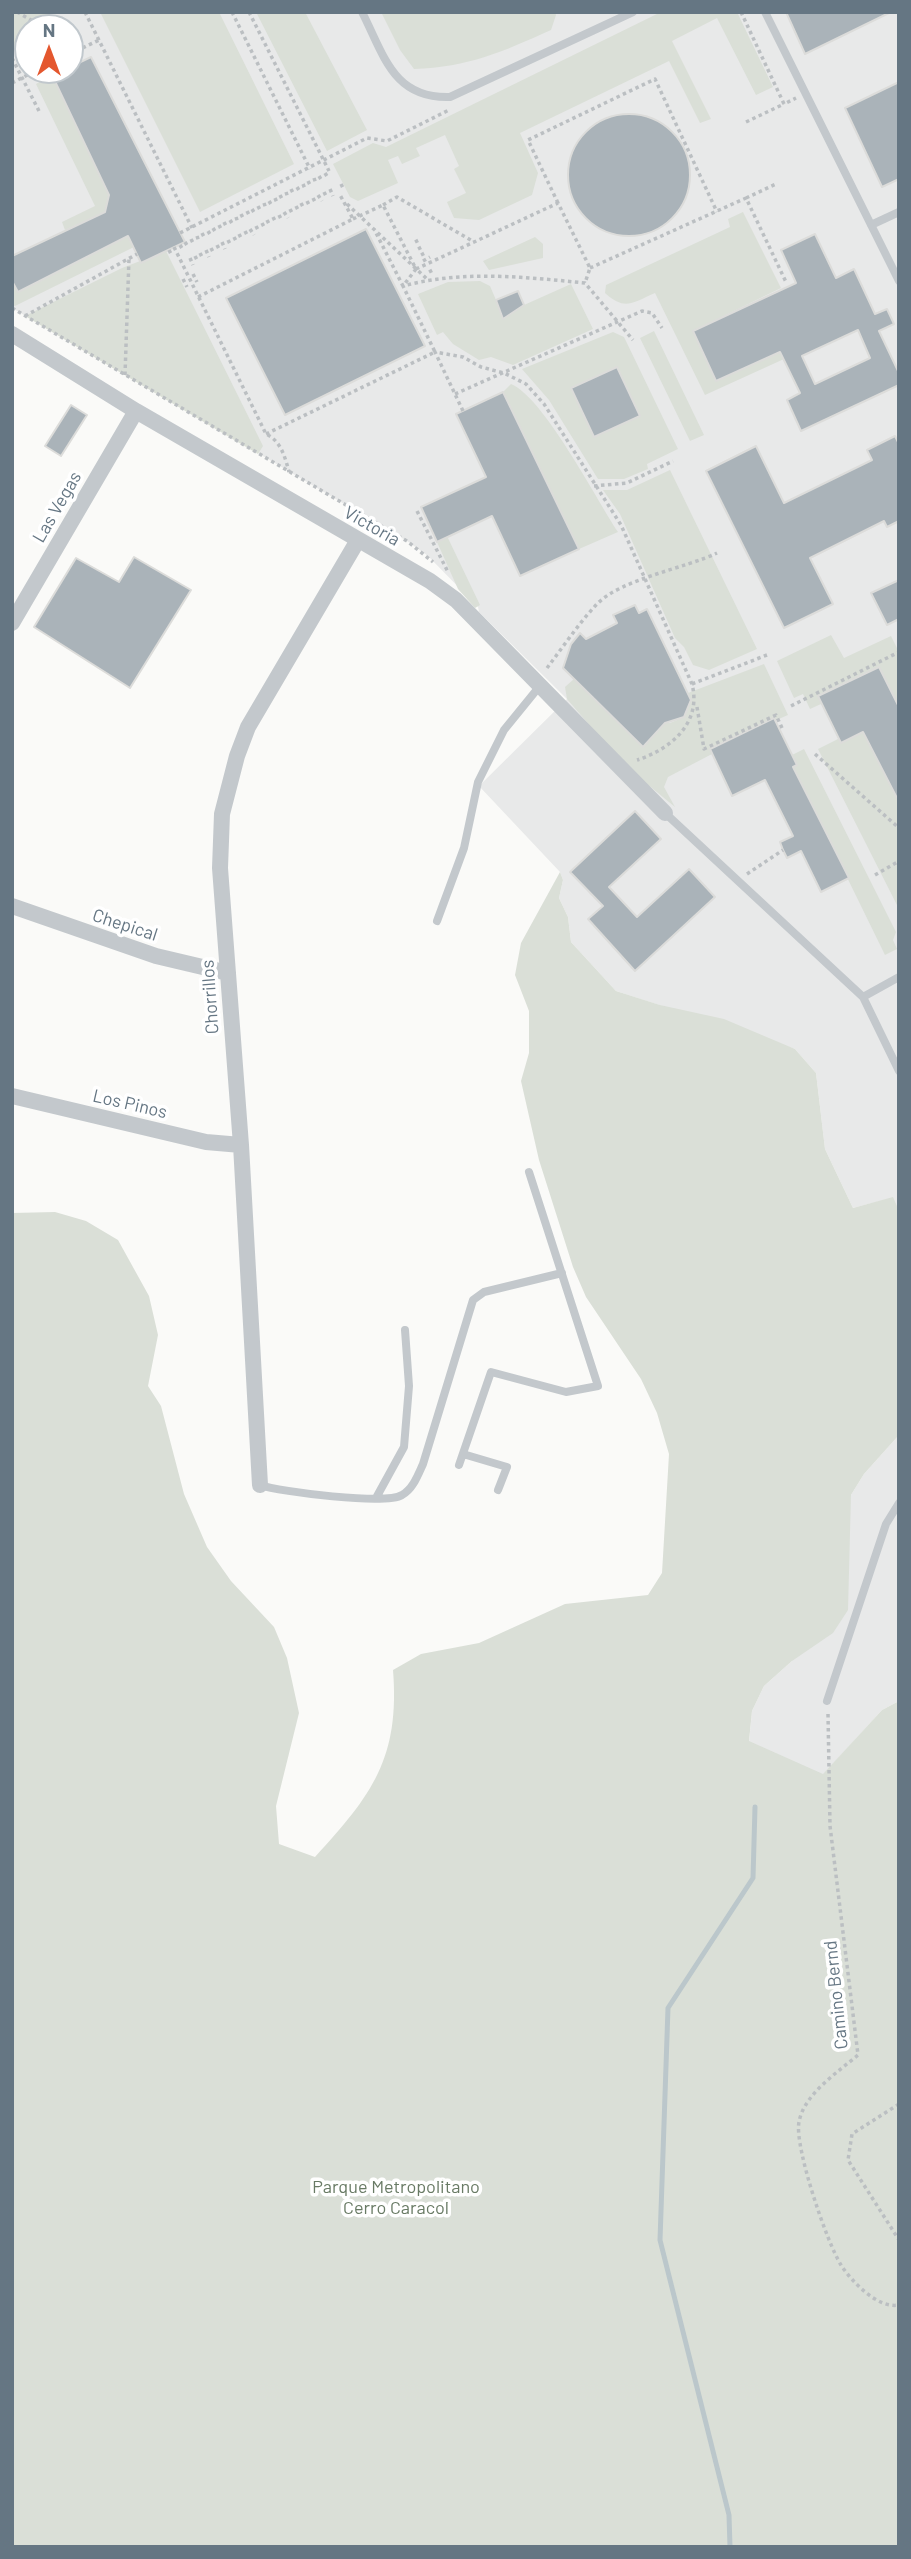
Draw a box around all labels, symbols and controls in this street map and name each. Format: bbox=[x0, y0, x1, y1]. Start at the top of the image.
north arrow bbox=[14, 14, 84, 84]
text: N bbox=[43, 18, 55, 41]
street label: Las Vegas bbox=[28, 468, 86, 546]
street label: Victoria bbox=[340, 501, 404, 551]
street label: Chepical bbox=[90, 904, 160, 946]
street label: Chorrillos bbox=[197, 959, 223, 1035]
street label: Los Pinos bbox=[91, 1085, 169, 1123]
street label: Camino Bernd bbox=[820, 1940, 852, 2050]
park label: Parque Metropolitano Cerro Caracol bbox=[312, 2176, 480, 2218]

